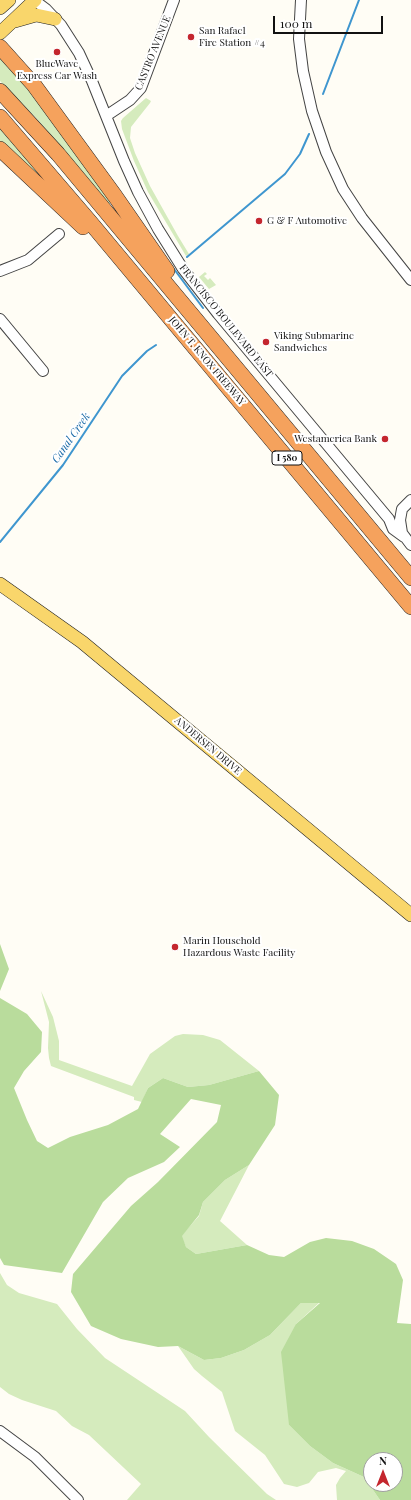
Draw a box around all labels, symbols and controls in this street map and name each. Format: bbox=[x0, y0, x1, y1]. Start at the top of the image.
scale bar bbox=[275, 8, 385, 34]
street label: CASTRO AVENUE bbox=[133, 14, 173, 92]
text: 100 m bbox=[280, 15, 312, 31]
place label: San Rafael Fire Station #4 bbox=[199, 25, 265, 48]
marker: San Rafael Fire Station #4 bbox=[186, 32, 196, 42]
marker: BlueWave Express Car Wash bbox=[52, 47, 62, 57]
place label: BlueWave Express Car Wash bbox=[17, 58, 97, 82]
place label: G & F Automotive bbox=[267, 215, 347, 227]
marker: G & F Automotive bbox=[254, 216, 264, 226]
street label: FRANCISCO BOULEVARD EAST bbox=[177, 262, 275, 380]
street label: JOHN T. KNOX FREEWAY bbox=[166, 314, 248, 408]
place label: Viking Submarine Sandwiches bbox=[274, 330, 354, 354]
marker: Viking Submarine Sandwiches bbox=[261, 337, 271, 347]
water label: Canal Creek bbox=[49, 410, 93, 466]
place label: Westamerica Bank bbox=[294, 433, 377, 445]
marker: Westamerica Bank bbox=[380, 434, 390, 444]
road number: I 580 bbox=[272, 451, 302, 465]
street label: ANDERSEN DRIVE bbox=[172, 715, 244, 777]
place label: Marin Household Hazardous Waste Facility bbox=[183, 935, 295, 958]
marker: Marin Household Hazardous Waste Facility bbox=[170, 942, 180, 952]
north arrow bbox=[363, 1452, 403, 1492]
text: N bbox=[379, 1453, 387, 1468]

